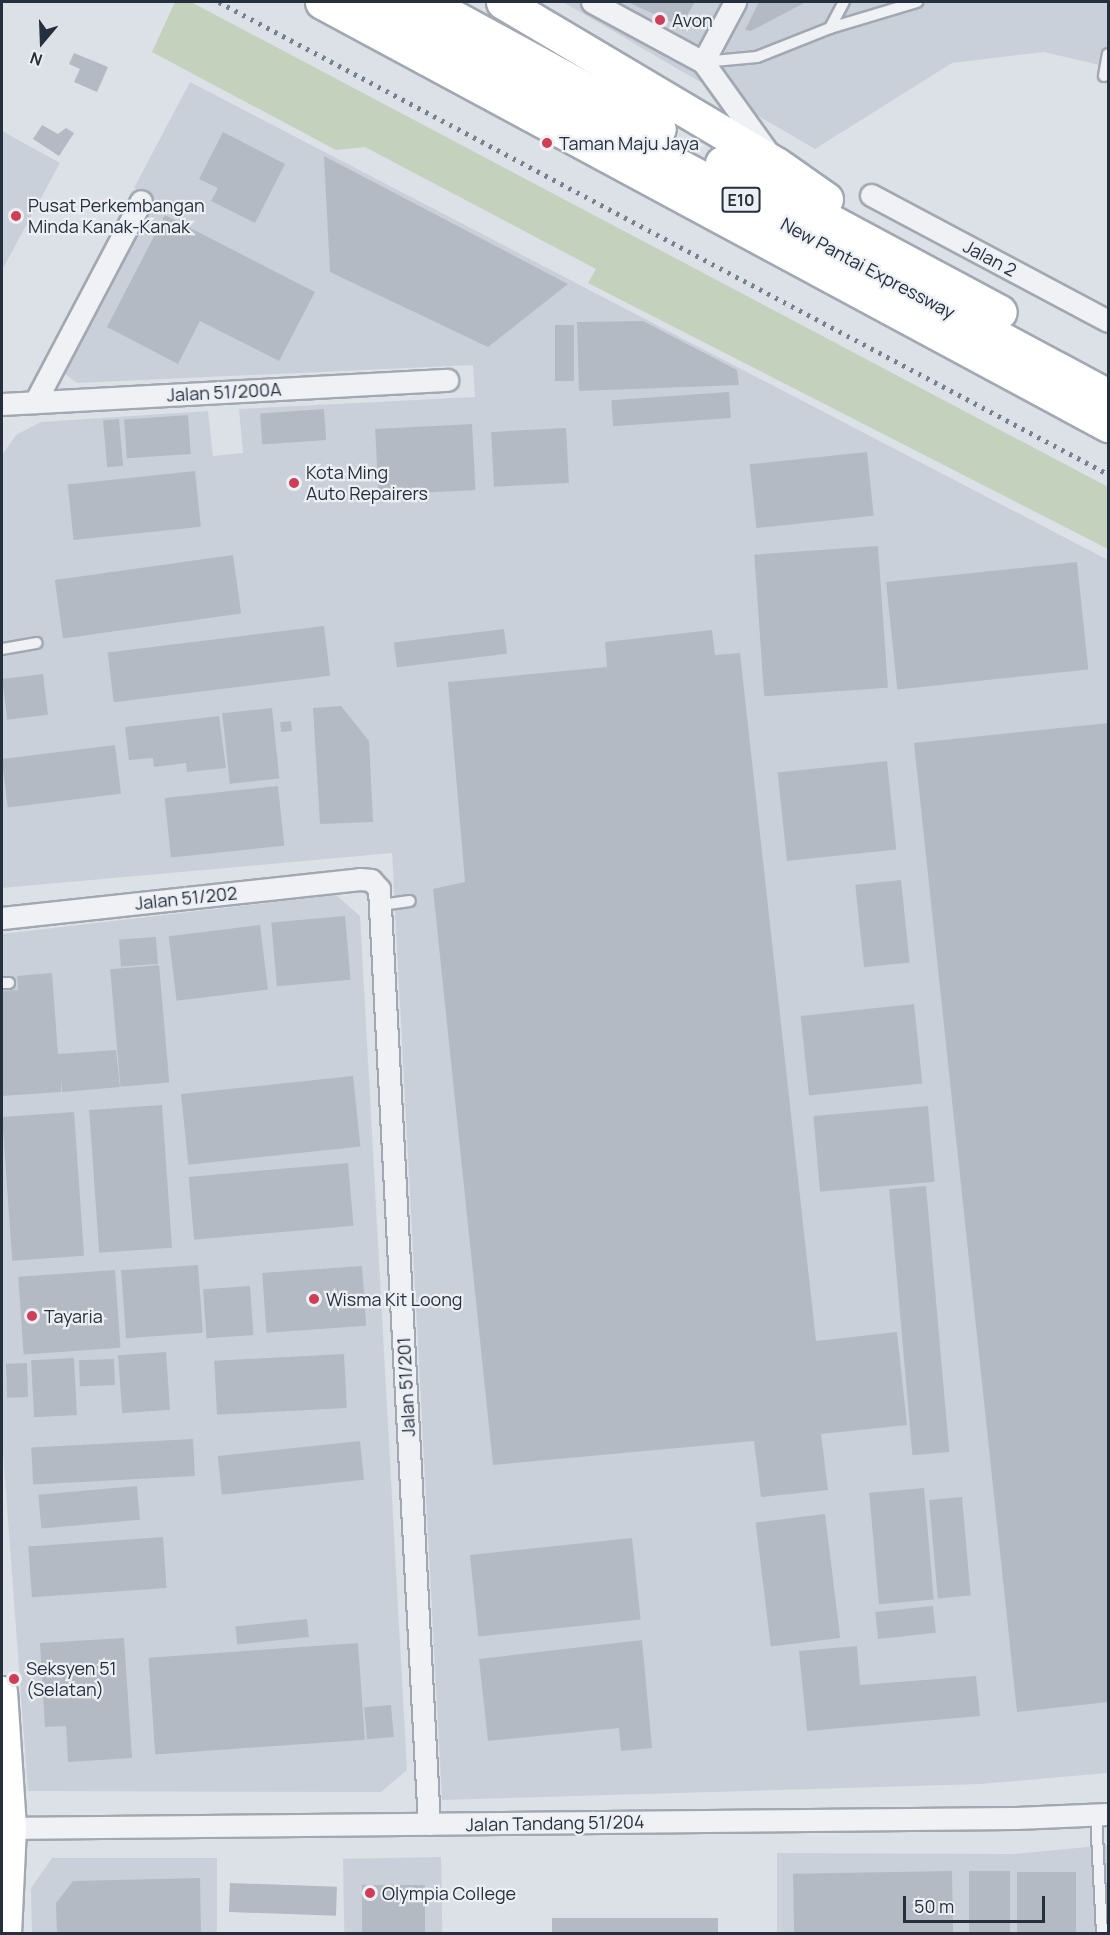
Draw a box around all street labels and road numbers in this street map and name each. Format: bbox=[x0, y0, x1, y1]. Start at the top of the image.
road number: E10 bbox=[722, 187, 760, 213]
street label: New Pantai Expressway bbox=[777, 213, 959, 323]
street label: Jalan 2 bbox=[960, 235, 1020, 281]
street label: Jalan 51/200A bbox=[166, 378, 282, 406]
street label: Jalan 51/202 bbox=[134, 882, 238, 914]
street label: Jalan 51/201 bbox=[393, 1337, 419, 1437]
street label: Jalan Tandang 51/204 bbox=[465, 1811, 645, 1835]

